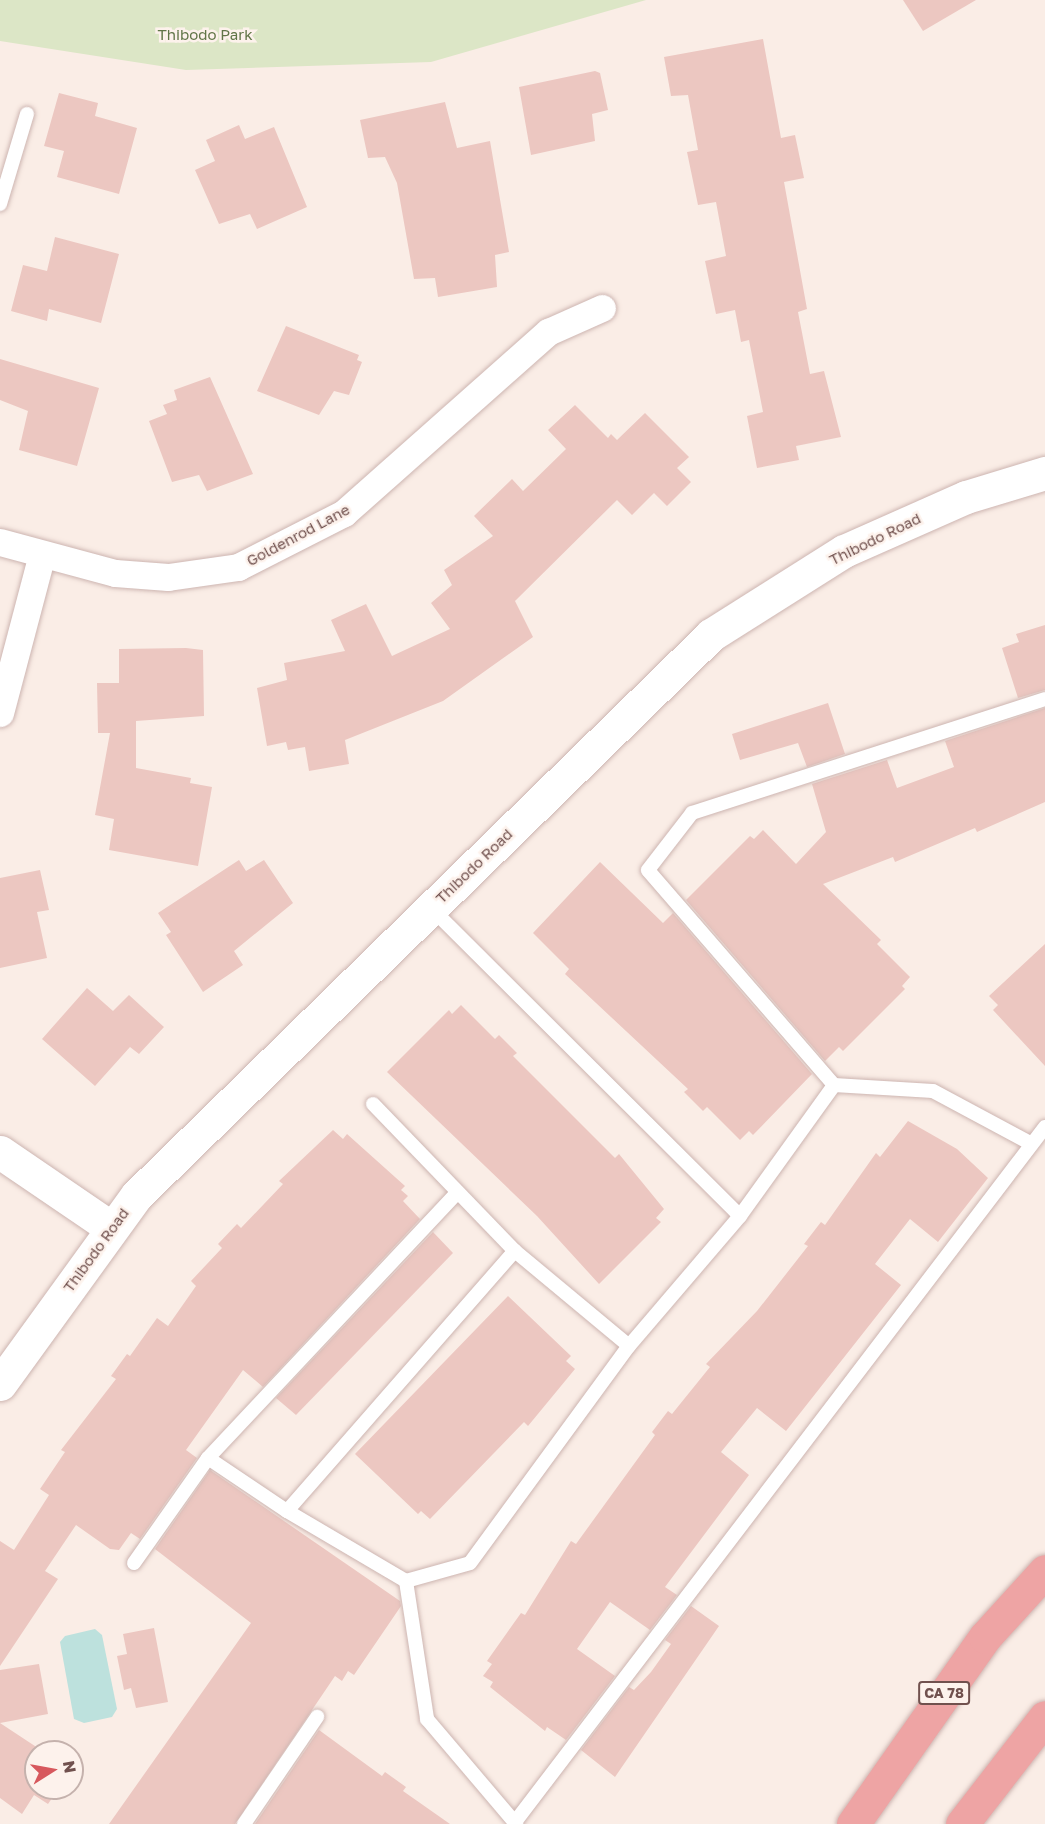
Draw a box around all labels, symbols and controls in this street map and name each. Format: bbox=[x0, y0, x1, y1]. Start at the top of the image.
park label: Thibodo Park bbox=[157, 26, 253, 44]
street label: Goldenrod Lane bbox=[243, 500, 353, 570]
street label: Thibodo Road bbox=[826, 509, 924, 569]
street label: Thibodo Road bbox=[432, 825, 516, 907]
street label: Thibodo Road bbox=[59, 1204, 133, 1296]
road number: CA 78 bbox=[917, 1682, 971, 1704]
north arrow bbox=[24, 1740, 84, 1800]
text: N bbox=[59, 1759, 81, 1775]

